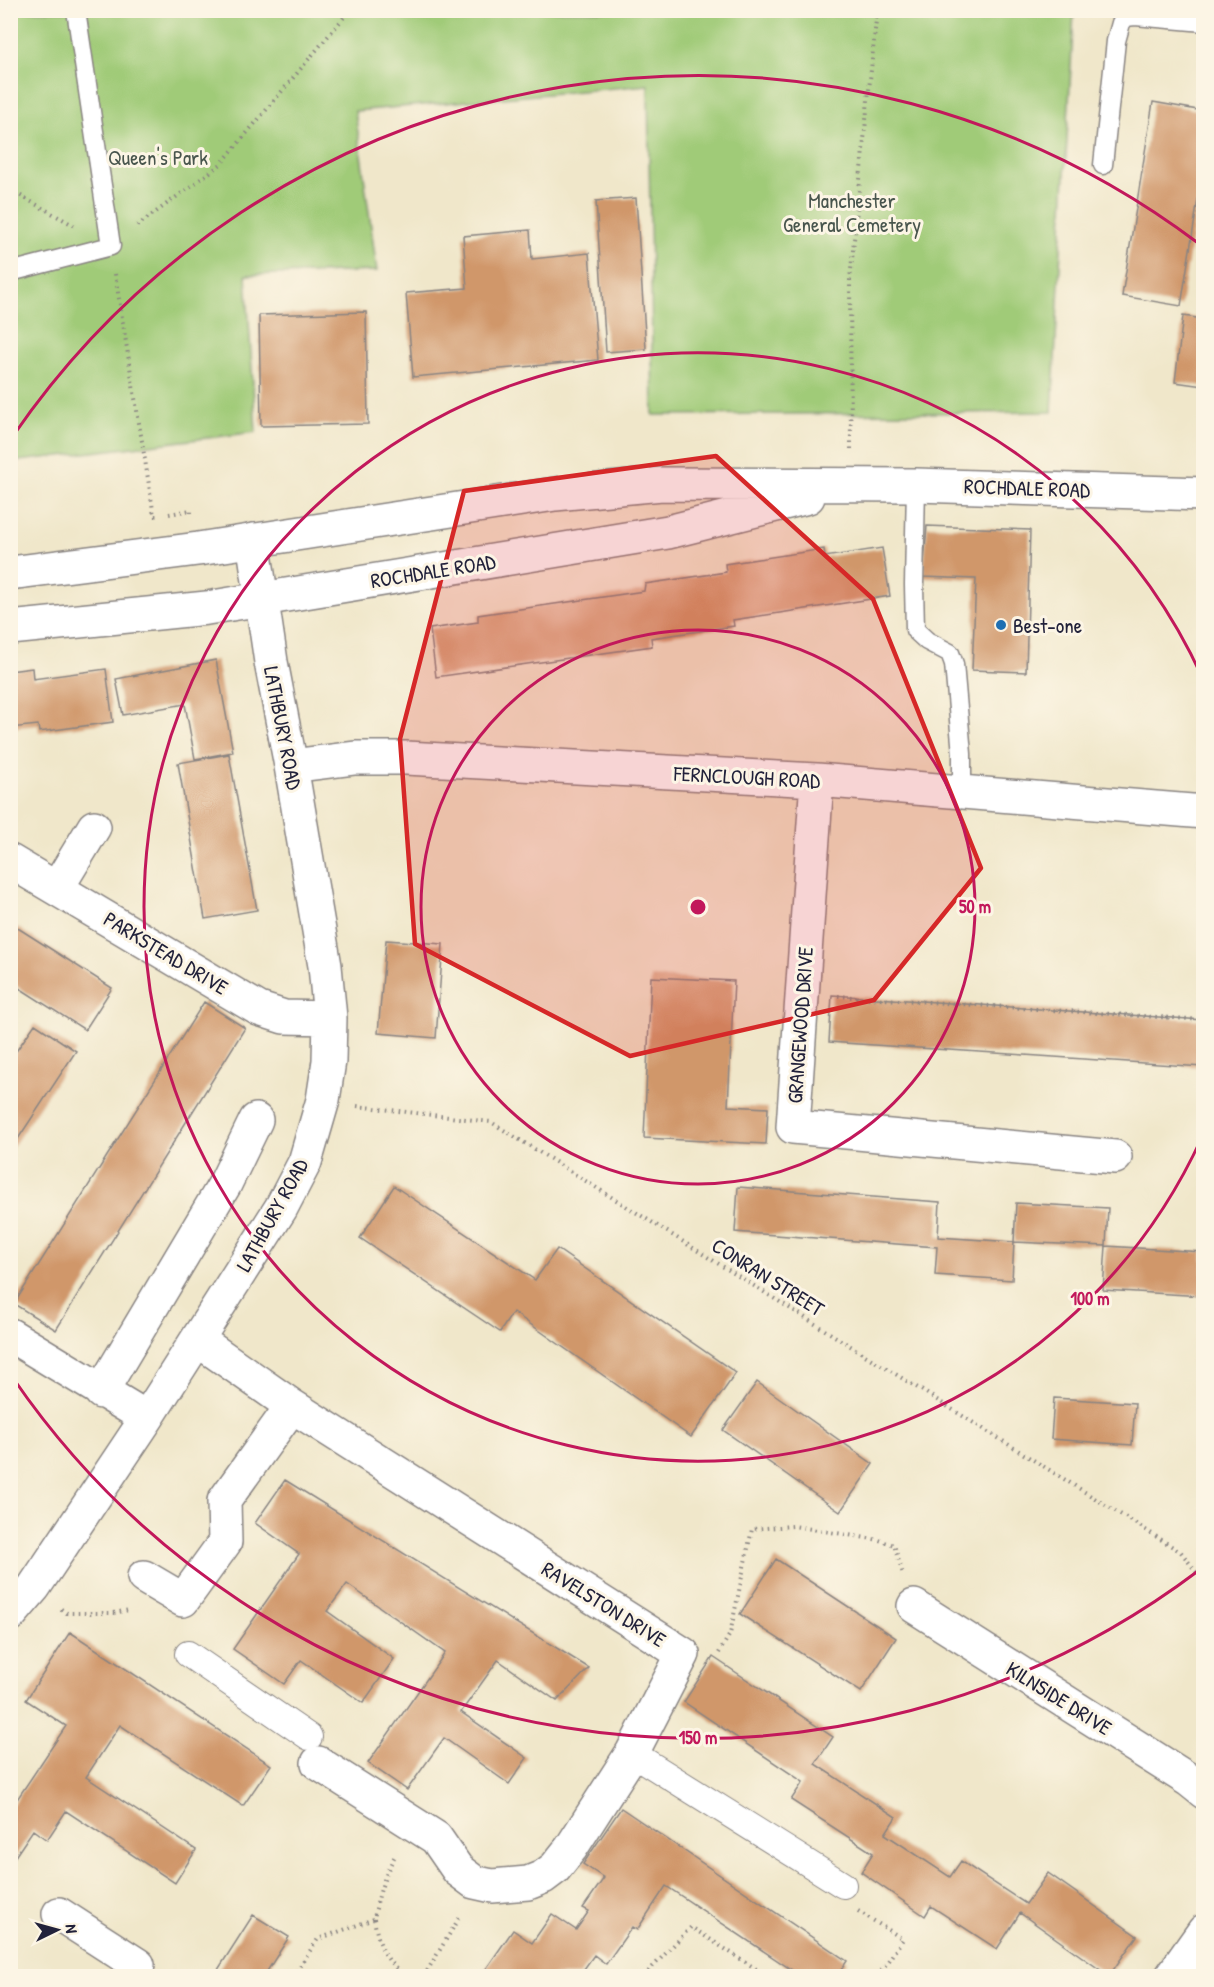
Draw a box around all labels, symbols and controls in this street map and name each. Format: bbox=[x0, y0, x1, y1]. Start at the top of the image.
park label: Queen's Park bbox=[108, 143, 208, 172]
park label: Manchester General Cemetery bbox=[783, 186, 921, 239]
street label: ROCHDALE ROAD bbox=[963, 471, 1091, 505]
street label: ROCHDALE ROAD bbox=[368, 547, 498, 595]
place label: Best-one bbox=[1013, 611, 1082, 640]
marker: Best-one bbox=[994, 618, 1008, 632]
street label: LATHBURY ROAD bbox=[257, 664, 309, 792]
street label: FERNCLOUGH ROAD bbox=[672, 759, 821, 795]
text: 50 m bbox=[959, 894, 991, 919]
centre of rings bbox=[688, 897, 708, 917]
street label: PARKSTEAD DRIVE bbox=[98, 904, 234, 1002]
street label: GRANGEWOOD DRIVE bbox=[780, 946, 820, 1104]
street label: LATHBURY ROAD bbox=[229, 1153, 315, 1277]
street label: CONRAN STREET bbox=[706, 1231, 831, 1324]
text: 100 m bbox=[1070, 1286, 1110, 1311]
street label: RAVELSTON DRIVE bbox=[536, 1554, 672, 1654]
street label: KILNSIDE DRIVE bbox=[1001, 1654, 1117, 1742]
text: 150 m bbox=[679, 1725, 717, 1750]
north arrow bbox=[27, 1900, 87, 1960]
text: N bbox=[61, 1923, 83, 1934]

